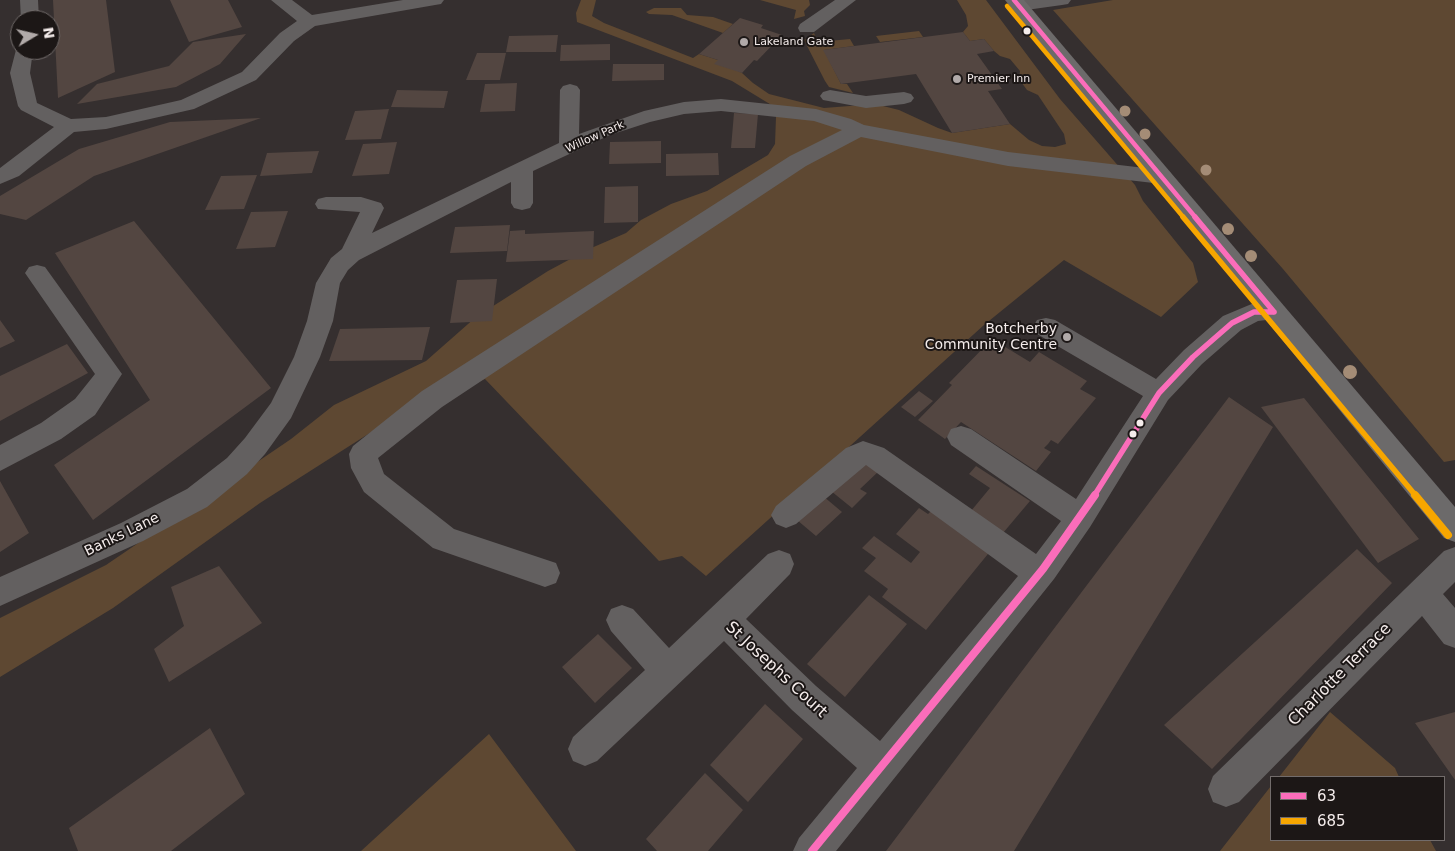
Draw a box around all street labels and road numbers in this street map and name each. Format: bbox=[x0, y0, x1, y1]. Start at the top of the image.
street label: Willow Park bbox=[564, 118, 626, 156]
street label: Banks Lane bbox=[82, 510, 162, 560]
street label: St Josephs Court bbox=[721, 618, 831, 722]
street label: Charlotte Terrace bbox=[1285, 620, 1395, 730]

